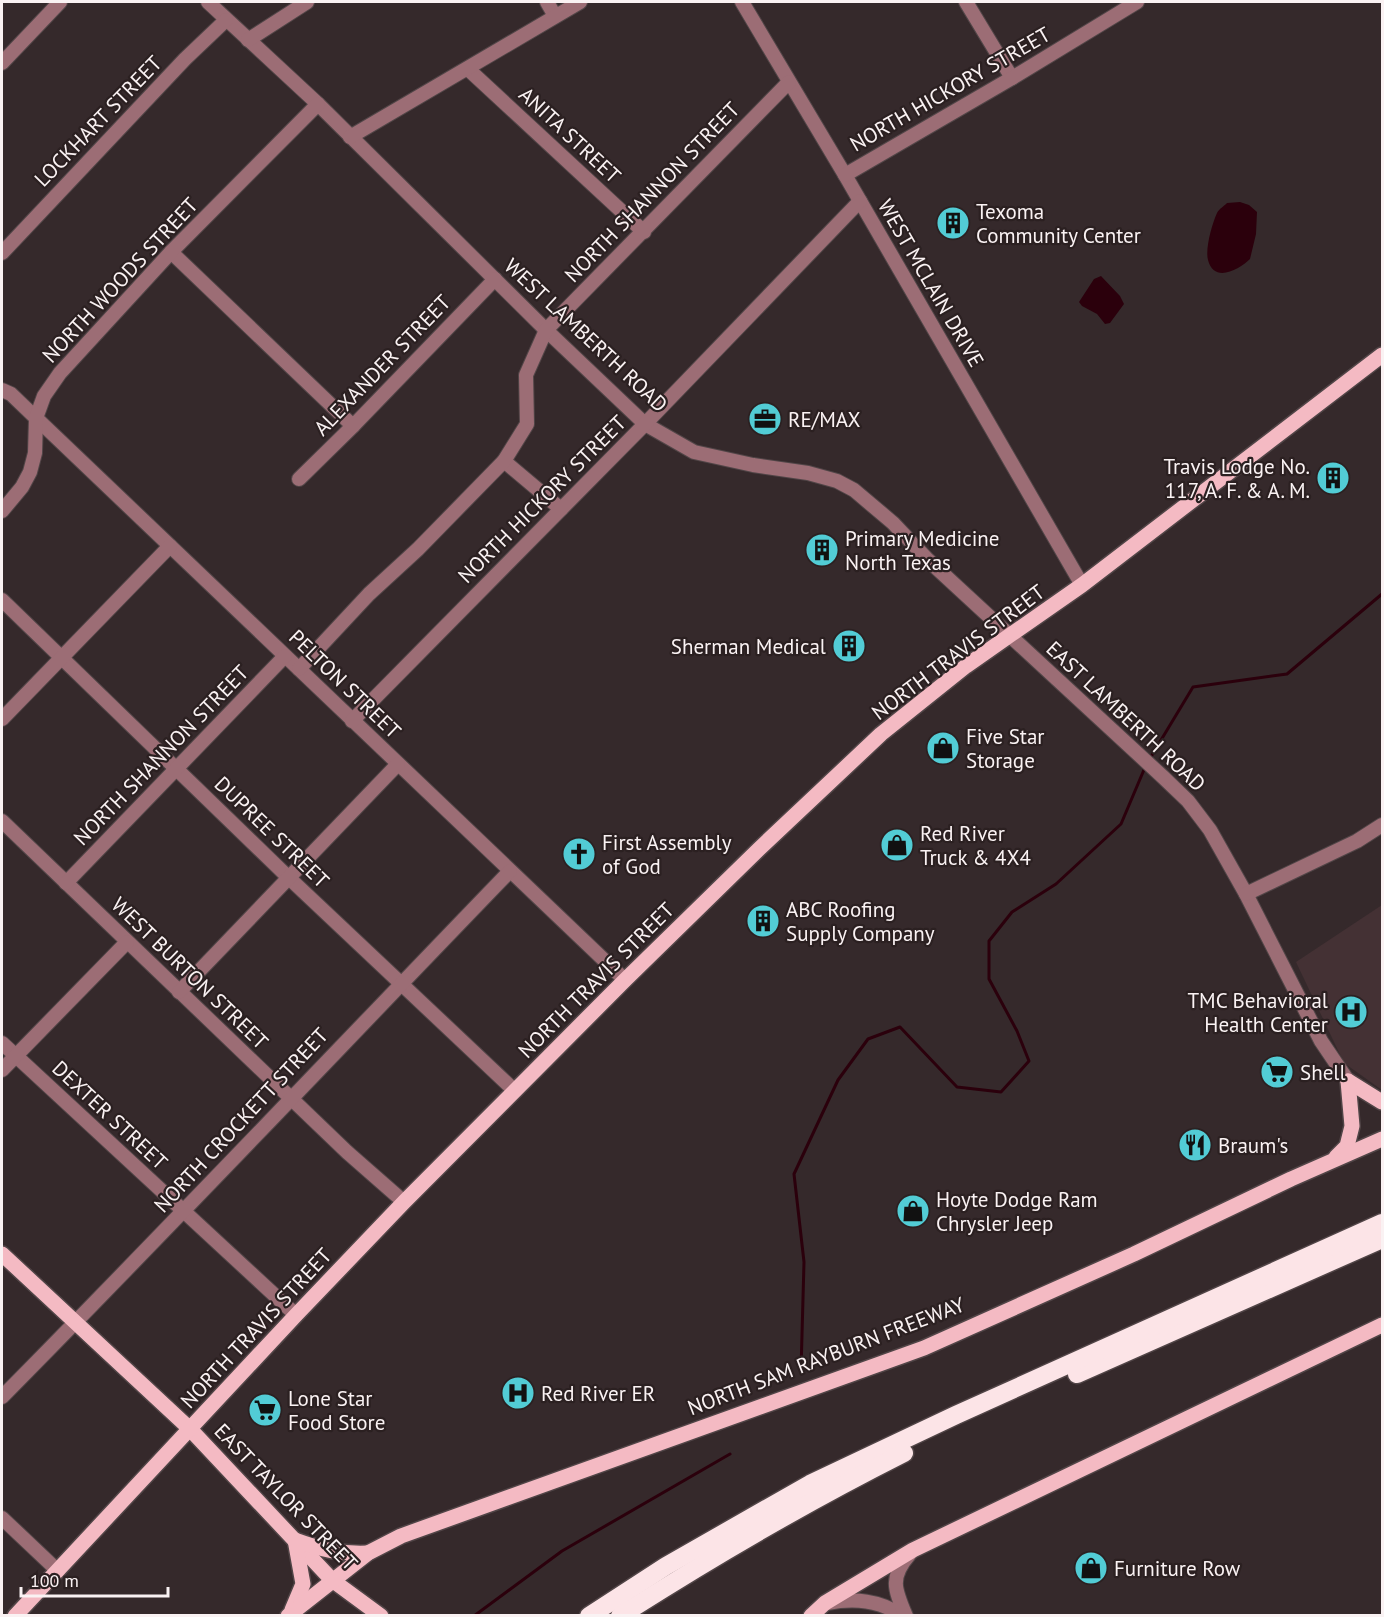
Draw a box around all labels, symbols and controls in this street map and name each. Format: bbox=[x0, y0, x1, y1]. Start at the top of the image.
street label: NORTH HICKORY STREET bbox=[845, 20, 1055, 157]
street label: LOCKHART STREET bbox=[28, 49, 168, 192]
street label: ANITA STREET bbox=[514, 81, 627, 189]
street label: NORTH SHANNON STREET bbox=[559, 96, 745, 288]
street label: NORTH WOODS STREET bbox=[36, 191, 204, 368]
street label: WEST MCLAIN DRIVE bbox=[872, 194, 990, 372]
place label: Texoma Community Center bbox=[976, 198, 1141, 249]
building icon: Texoma Community Center bbox=[935, 205, 971, 241]
street label: WEST LAMBERTH ROAD bbox=[499, 252, 673, 418]
street label: ALEXANDER STREET bbox=[308, 289, 456, 441]
office icon: RE/MAX bbox=[747, 401, 783, 437]
place label: RE/MAX bbox=[788, 406, 860, 433]
street label: NORTH HICKORY STREET bbox=[452, 409, 632, 589]
place label: Travis Lodge No. 117, A. F. & A. M. bbox=[1163, 453, 1310, 504]
building icon: Travis Lodge No. 117, A. F. & A. M. bbox=[1315, 460, 1351, 496]
place label: Primary Medicine North Texas bbox=[845, 525, 999, 576]
building icon: Primary Medicine North Texas bbox=[804, 532, 840, 568]
street label: NORTH TRAVIS STREET bbox=[866, 578, 1050, 726]
street label: PELTON STREET bbox=[283, 624, 407, 744]
building icon: Sherman Medical bbox=[831, 628, 867, 664]
place label: Sherman Medical bbox=[671, 633, 826, 660]
street label: EAST LAMBERTH ROAD bbox=[1041, 635, 1211, 797]
street label: NORTH SHANNON STREET bbox=[68, 659, 254, 851]
place label: Five Star Storage bbox=[966, 723, 1044, 774]
shop icon: Five Star Storage bbox=[925, 730, 961, 766]
street label: DUPREE STREET bbox=[209, 770, 335, 894]
place label: Red River Truck & 4X4 bbox=[920, 820, 1031, 871]
shop icon: Red River Truck & 4X4 bbox=[879, 827, 915, 863]
place label: First Assembly of God bbox=[602, 829, 732, 880]
church icon: First Assembly of God bbox=[561, 836, 597, 872]
street label: WEST BURTON STREET bbox=[106, 891, 274, 1055]
street label: NORTH TRAVIS STREET bbox=[512, 896, 680, 1064]
place label: ABC Roofing Supply Company bbox=[786, 896, 935, 947]
building icon: ABC Roofing Supply Company bbox=[745, 903, 781, 939]
place label: TMC Behavioral Health Center bbox=[1187, 987, 1328, 1038]
hospital icon: TMC Behavioral Health Center bbox=[1333, 994, 1369, 1030]
street label: NORTH CROCKETT STREET bbox=[148, 1022, 334, 1218]
supermarket icon: Shell bbox=[1259, 1054, 1295, 1090]
street label: DEXTER STREET bbox=[47, 1055, 173, 1175]
place label: Shell bbox=[1300, 1059, 1346, 1086]
restaurant icon: Braum's bbox=[1177, 1127, 1213, 1163]
place label: Braum's bbox=[1218, 1132, 1288, 1159]
place label: Hoyte Dodge Ram Chrysler Jeep bbox=[936, 1186, 1098, 1237]
shop icon: Hoyte Dodge Ram Chrysler Jeep bbox=[895, 1193, 931, 1229]
street label: NORTH TRAVIS STREET bbox=[175, 1242, 338, 1414]
street label: NORTH SAM RAYBURN FREEWAY bbox=[684, 1290, 969, 1421]
hospital icon: Red River ER bbox=[500, 1375, 536, 1411]
place label: Red River ER bbox=[541, 1380, 655, 1407]
place label: Lone Star Food Store bbox=[288, 1385, 385, 1436]
supermarket icon: Lone Star Food Store bbox=[247, 1392, 283, 1428]
street label: EAST TAYLOR STREET bbox=[209, 1418, 364, 1577]
shop icon: Furniture Row bbox=[1073, 1550, 1109, 1586]
place label: Furniture Row bbox=[1114, 1555, 1241, 1582]
scale bar bbox=[21, 1560, 168, 1598]
text: 100 m bbox=[30, 1569, 79, 1592]

